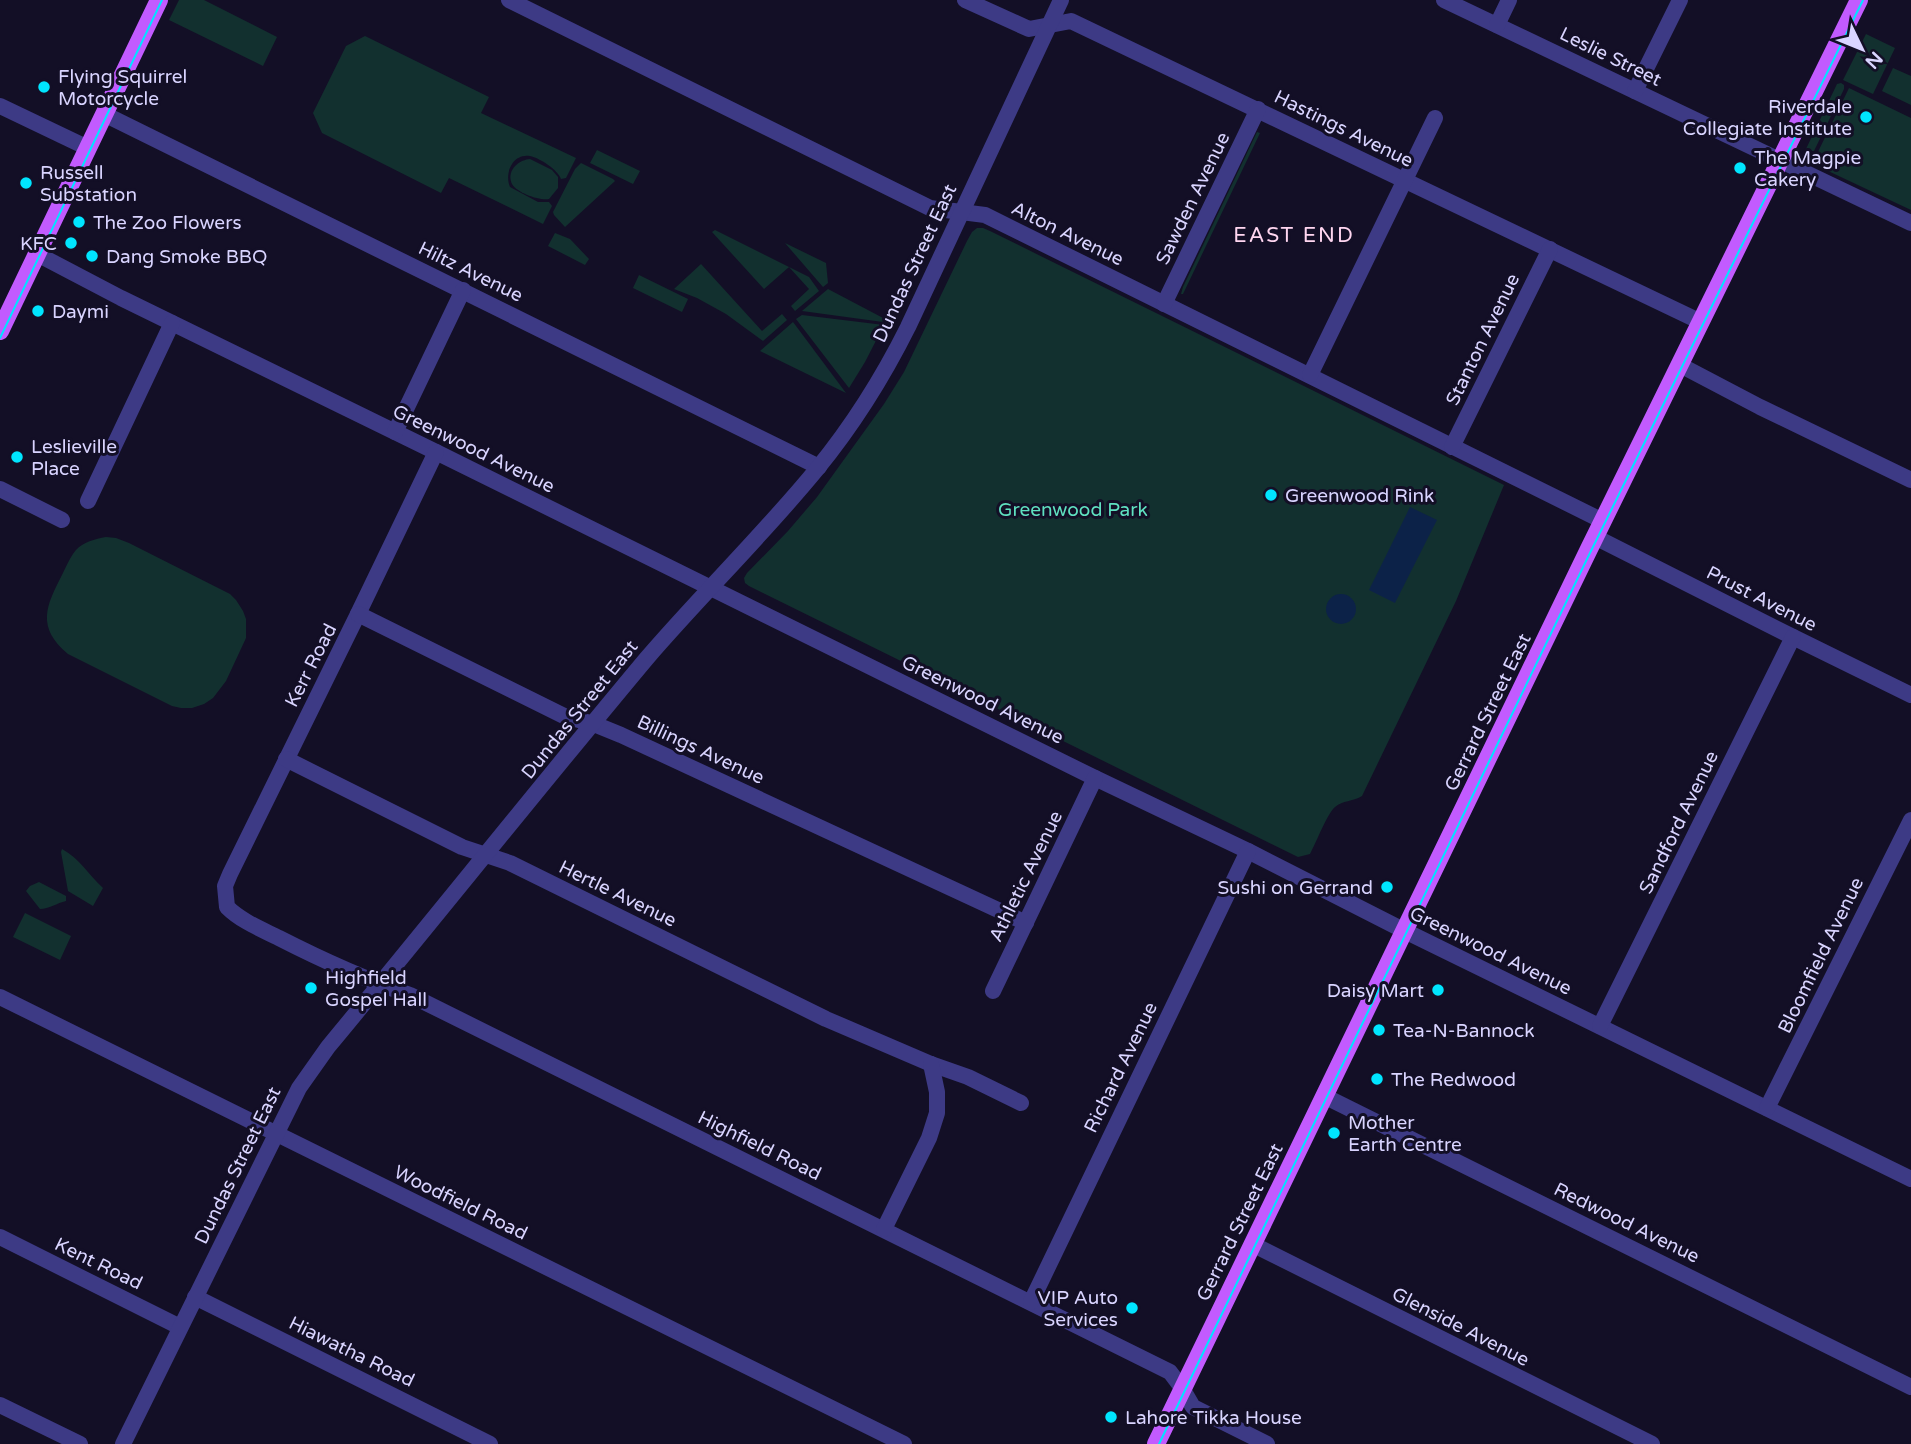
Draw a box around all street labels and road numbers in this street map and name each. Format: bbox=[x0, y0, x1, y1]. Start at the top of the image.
street label: Leslie Street bbox=[1556, 23, 1665, 91]
street label: Hastings Avenue bbox=[1271, 86, 1417, 172]
street label: Sawden Avenue bbox=[1151, 129, 1234, 268]
street label: Dundas Street East bbox=[869, 181, 961, 346]
street label: Alton Avenue bbox=[1008, 197, 1127, 271]
street label: Hiltz Avenue bbox=[415, 237, 526, 307]
street label: Stanton Avenue bbox=[1442, 270, 1524, 409]
street label: Greenwood Avenue bbox=[389, 400, 558, 498]
street label: Prust Avenue bbox=[1703, 562, 1820, 636]
street label: Kerr Road bbox=[280, 620, 341, 711]
street label: Gerrard Street East bbox=[1440, 630, 1536, 795]
street label: Dundas Street East bbox=[517, 636, 643, 783]
street label: Greenwood Avenue bbox=[898, 651, 1067, 749]
street label: Billings Avenue bbox=[634, 711, 768, 789]
street label: Sandford Avenue bbox=[1635, 747, 1723, 897]
street label: Athletic Avenue bbox=[985, 807, 1067, 946]
street label: Hertle Avenue bbox=[555, 856, 680, 932]
street label: Bloomfield Avenue bbox=[1774, 874, 1868, 1037]
street label: Greenwood Avenue bbox=[1406, 902, 1575, 1000]
street label: Richard Avenue bbox=[1080, 999, 1162, 1136]
street label: Dundas Street East bbox=[190, 1083, 286, 1248]
street label: Highfield Road bbox=[694, 1107, 825, 1185]
street label: Gerrard Street East bbox=[1192, 1140, 1288, 1305]
street label: Woodfield Road bbox=[390, 1161, 531, 1245]
street label: Redwood Avenue bbox=[1550, 1178, 1703, 1268]
street label: Kent Road bbox=[51, 1233, 146, 1295]
street label: Glenside Avenue bbox=[1388, 1283, 1533, 1371]
street label: Hiawatha Road bbox=[285, 1312, 418, 1392]

